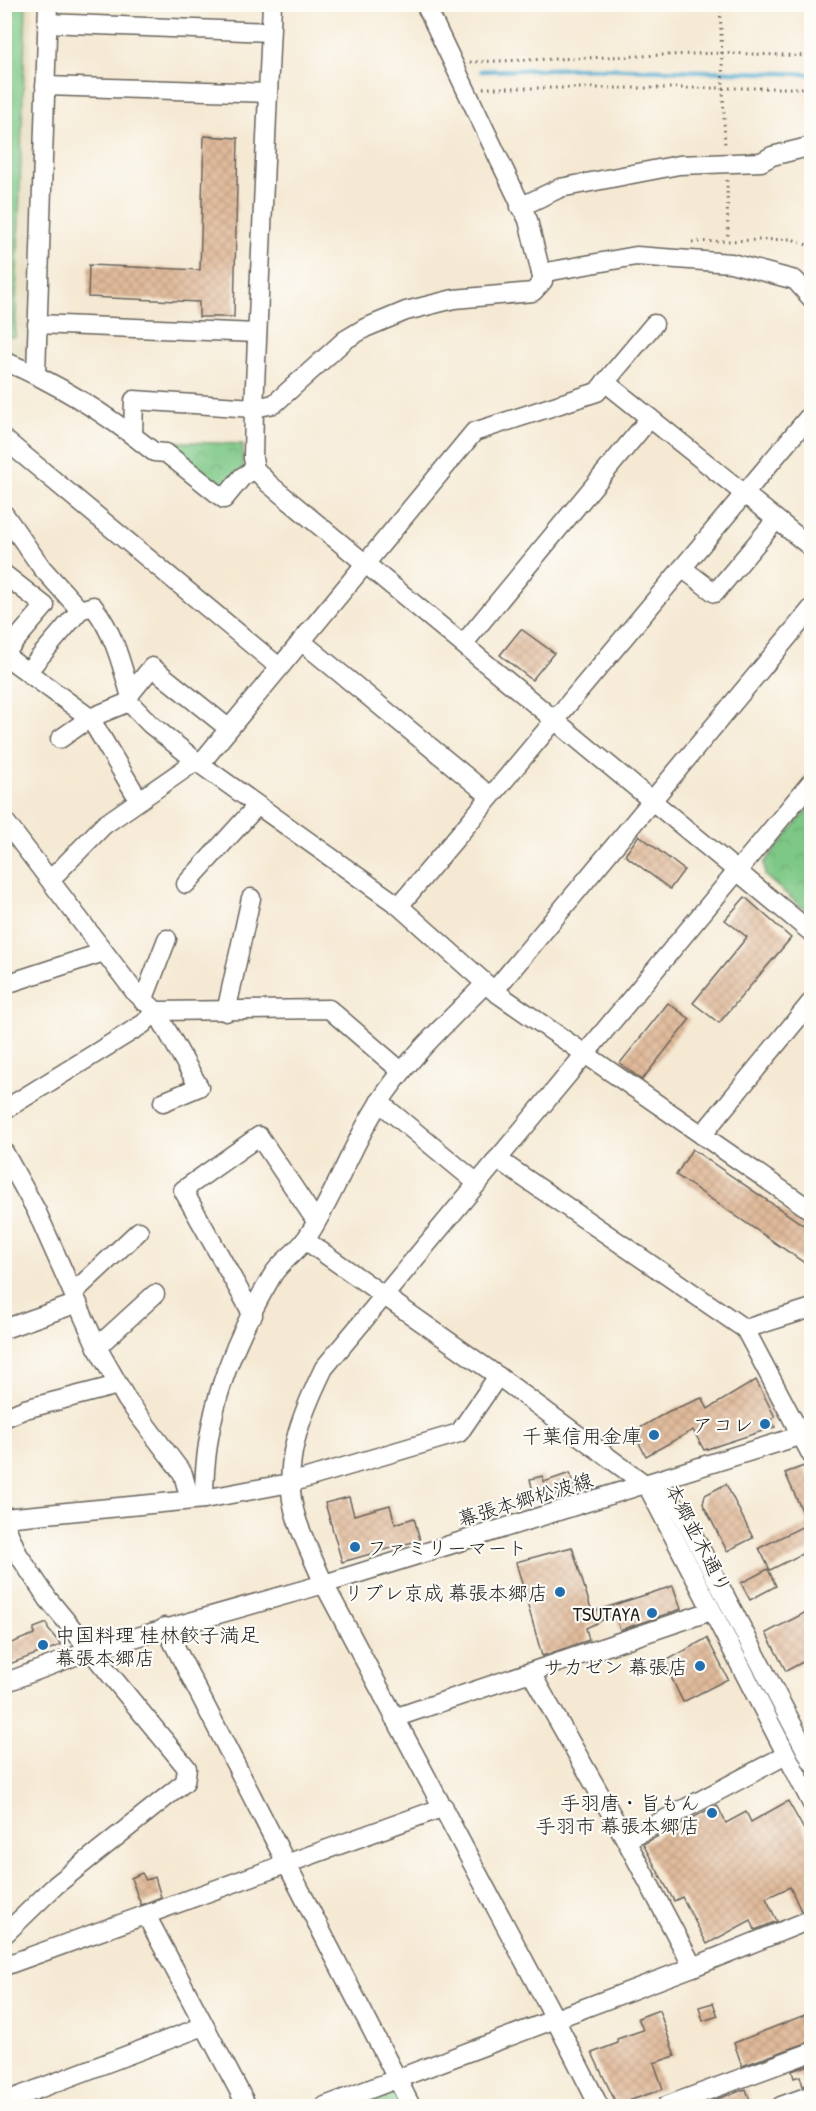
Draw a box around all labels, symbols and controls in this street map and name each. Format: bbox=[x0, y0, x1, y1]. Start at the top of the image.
place label: アコレ bbox=[693, 1411, 753, 1438]
marker: アコレ bbox=[758, 1417, 772, 1431]
place label: 千葉信用金庫 bbox=[522, 1422, 642, 1449]
marker: 千葉信用金庫 bbox=[647, 1428, 661, 1442]
street label: 幕張本郷松波線 bbox=[454, 1466, 596, 1532]
street label: 本郷並木通り bbox=[660, 1478, 738, 1598]
place label: ファミリーマート bbox=[367, 1534, 527, 1561]
marker: ファミリーマート bbox=[348, 1540, 362, 1554]
place label: リブレ京成 幕張本郷店 bbox=[343, 1579, 548, 1606]
marker: リブレ京成 幕張本郷店 bbox=[553, 1585, 567, 1599]
place label: TSUTAYA bbox=[573, 1600, 640, 1627]
marker: TSUTAYA bbox=[645, 1606, 659, 1620]
place label: 中国料理 桂林餃子満足 幕張本郷店 bbox=[55, 1621, 260, 1671]
marker: 中国料理 桂林餃子満足 幕張本郷店 bbox=[36, 1638, 50, 1652]
place label: サカゼン 幕張店 bbox=[543, 1653, 688, 1680]
marker: サカゼン 幕張店 bbox=[693, 1659, 707, 1673]
place label: 手羽唐・旨もん 手羽市 幕張本郷店 bbox=[535, 1789, 700, 1839]
marker: 手羽唐・旨もん 手羽市 幕張本郷店 bbox=[705, 1806, 719, 1820]

